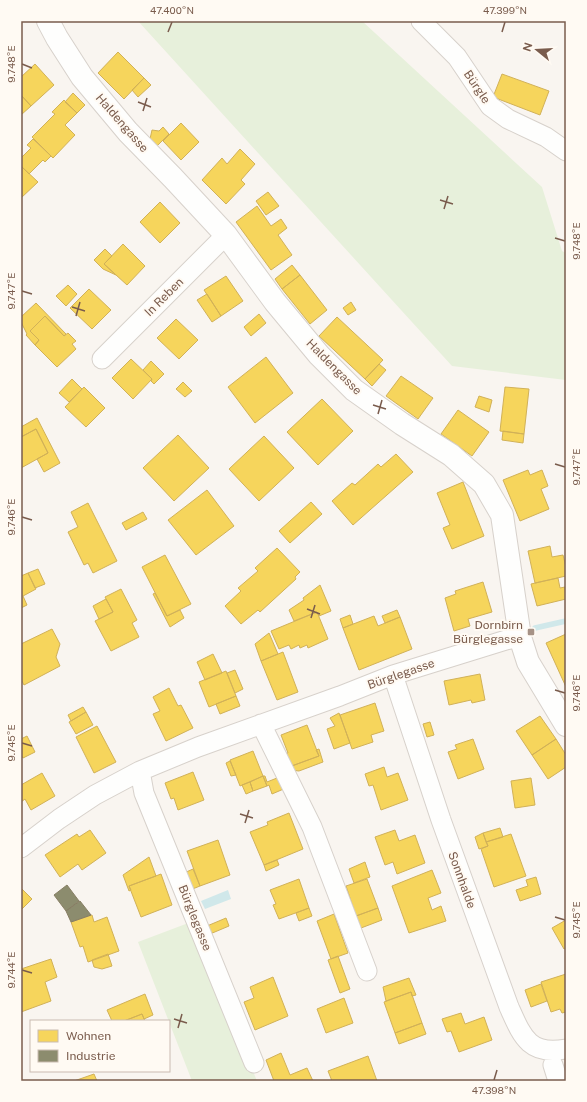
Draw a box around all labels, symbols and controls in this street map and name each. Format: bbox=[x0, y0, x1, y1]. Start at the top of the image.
text: 47.400°N bbox=[150, 4, 194, 16]
text: 47.399°N bbox=[483, 4, 527, 16]
north arrow bbox=[517, 30, 557, 70]
text: N bbox=[520, 41, 535, 53]
text: 9.748°E bbox=[5, 45, 17, 83]
street label: Bürgle bbox=[461, 68, 493, 106]
street label: Haldengasse bbox=[93, 91, 151, 155]
text: 9.748°E bbox=[570, 222, 582, 260]
text: 9.747°E bbox=[5, 273, 17, 309]
street label: In Reben bbox=[142, 275, 186, 319]
street label: Haldengasse bbox=[303, 336, 365, 398]
text: 9.747°E bbox=[570, 449, 582, 485]
text: 9.746°E bbox=[5, 498, 17, 536]
place label: Dornbirn Bürglegasse bbox=[453, 618, 523, 646]
marker: Dornbirn Bürglegasse bbox=[526, 627, 536, 637]
street label: Bürglegasse bbox=[366, 656, 437, 692]
text: 9.746°E bbox=[570, 674, 582, 712]
text: 9.745°E bbox=[5, 724, 17, 762]
street label: Sonnhalde bbox=[445, 850, 479, 911]
street label: Bürglegasse bbox=[175, 883, 215, 953]
text: 9.745°E bbox=[570, 901, 582, 939]
text: 9.744°E bbox=[5, 951, 17, 989]
legend bbox=[30, 1020, 170, 1072]
text: Wohnen bbox=[66, 1029, 111, 1043]
text: Industrie bbox=[66, 1049, 116, 1063]
text: 47.398°N bbox=[472, 1084, 516, 1096]

